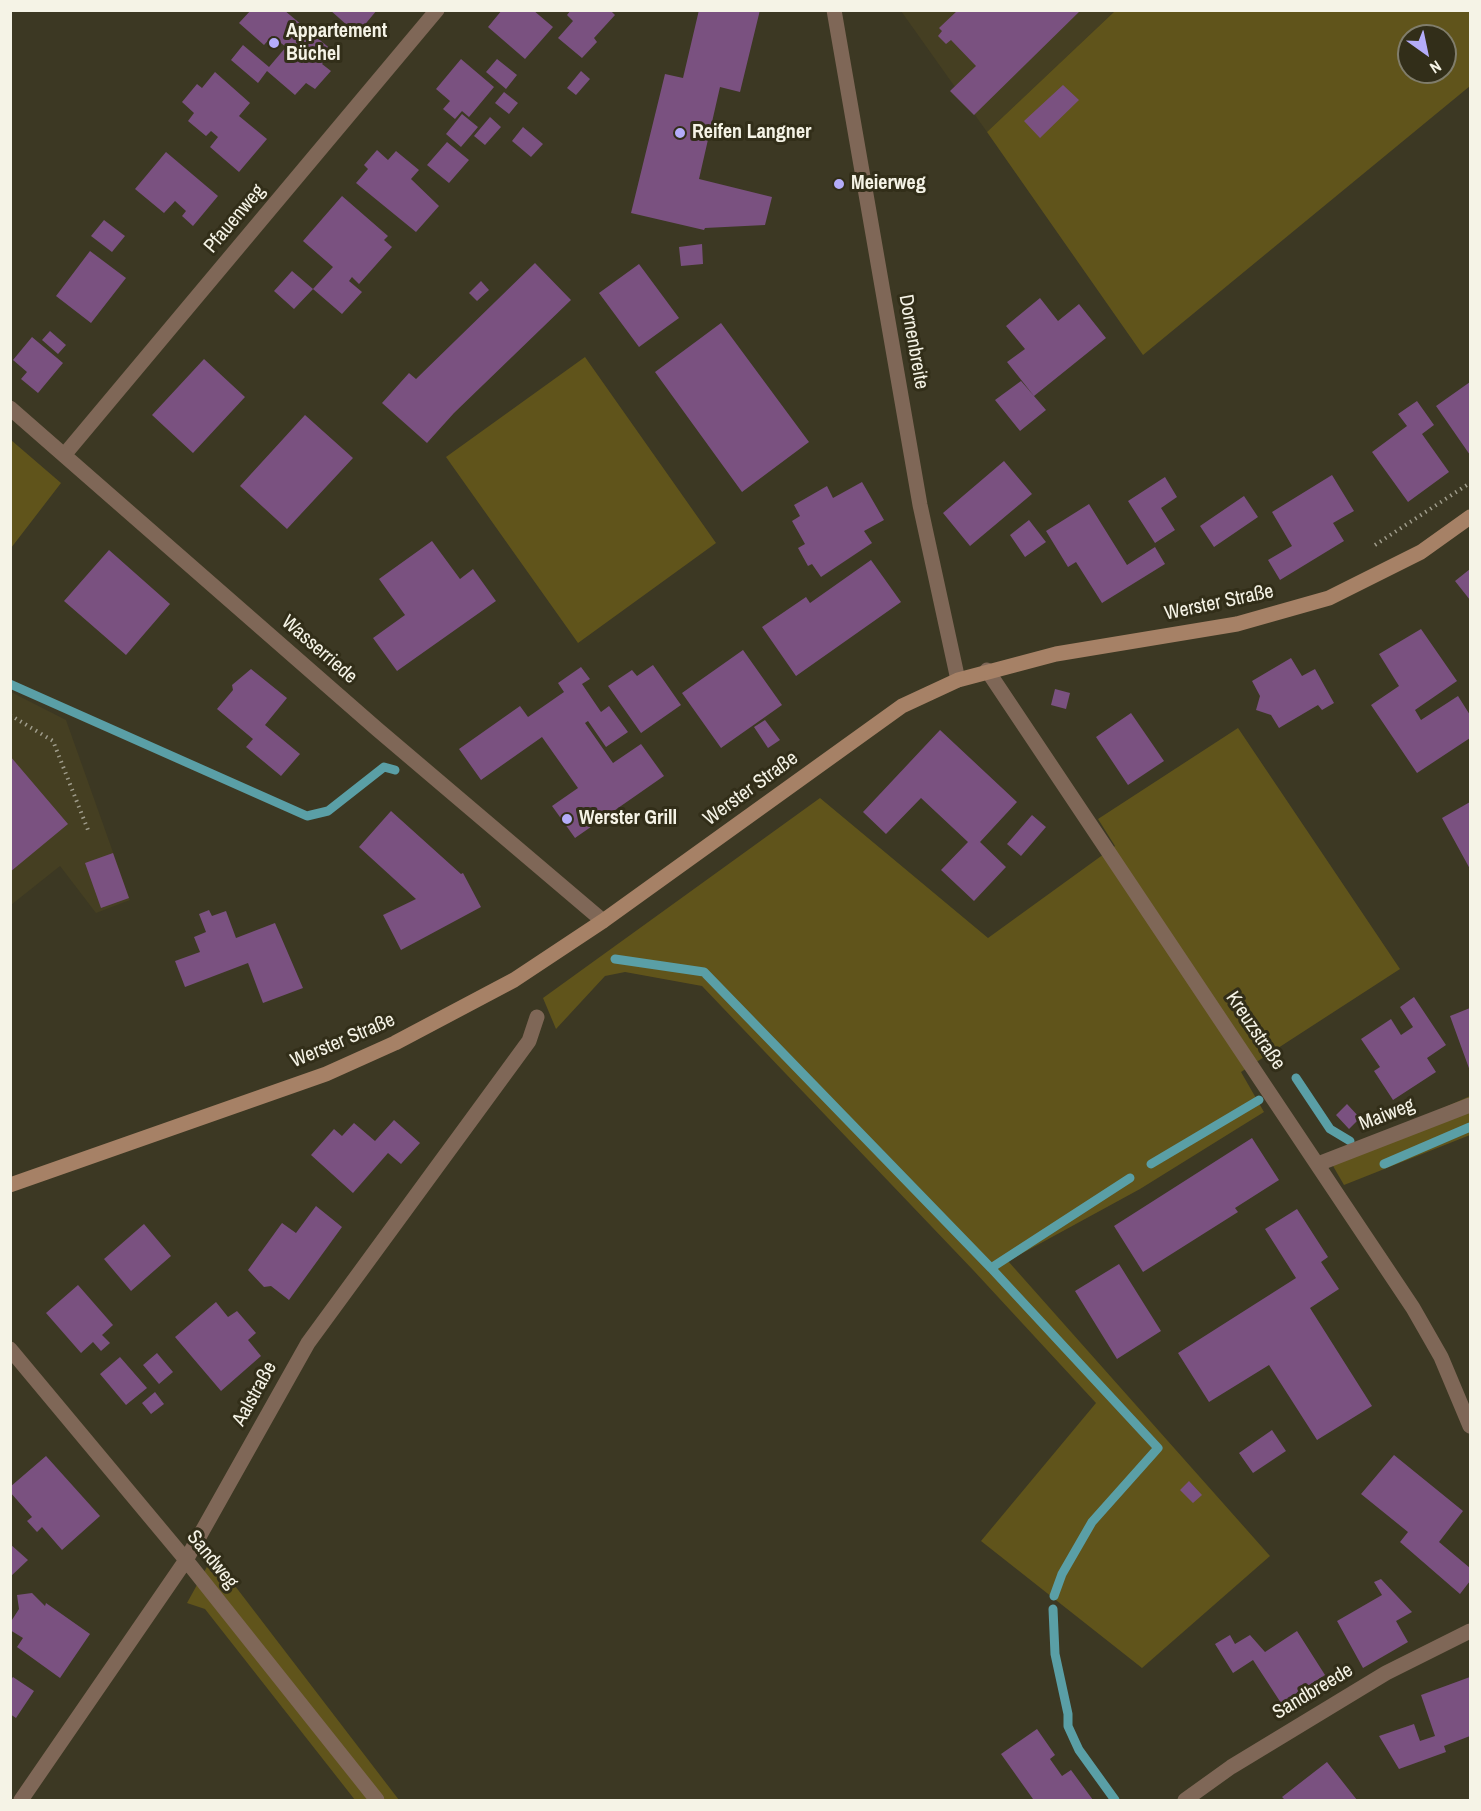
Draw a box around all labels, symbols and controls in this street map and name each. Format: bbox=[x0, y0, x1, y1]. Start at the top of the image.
place label: Appartement Büchel bbox=[286, 20, 387, 67]
north arrow bbox=[1397, 24, 1457, 84]
marker: Appartement Büchel bbox=[267, 36, 281, 50]
text: N bbox=[1426, 56, 1446, 79]
place label: Reifen Langner bbox=[692, 121, 811, 145]
marker: Reifen Langner bbox=[673, 126, 687, 140]
place label: Meierweg bbox=[851, 172, 926, 196]
marker: Meierweg bbox=[832, 177, 846, 191]
street label: Pfauenweg bbox=[199, 180, 271, 258]
street label: Dornenbreite bbox=[893, 293, 933, 391]
street label: Werster Straße bbox=[1162, 580, 1276, 626]
street label: Wasserriede bbox=[276, 611, 362, 689]
street label: Werster Straße bbox=[699, 747, 803, 831]
place label: Werster Grill bbox=[579, 807, 677, 831]
marker: Werster Grill bbox=[560, 812, 574, 826]
street label: Kreuzstraße bbox=[1220, 987, 1290, 1075]
street label: Werster Straße bbox=[287, 1008, 399, 1074]
street label: Maiweg bbox=[1356, 1094, 1418, 1136]
street label: Aalstraße bbox=[227, 1357, 283, 1431]
street label: Sandweg bbox=[181, 1526, 243, 1594]
street label: Sandbreede bbox=[1269, 1659, 1357, 1725]

